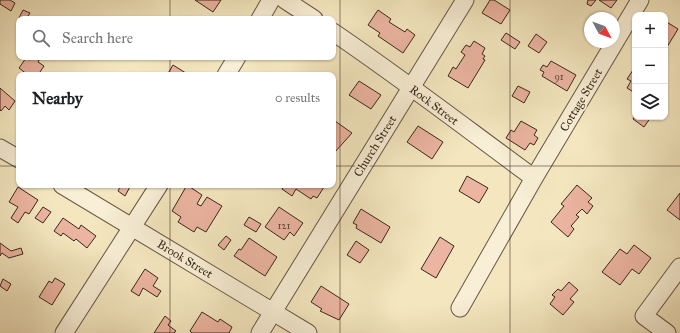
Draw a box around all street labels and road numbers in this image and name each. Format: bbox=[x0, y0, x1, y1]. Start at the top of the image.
street label: Cottage Street bbox=[557, 65, 606, 134]
street label: Rock Street bbox=[407, 82, 462, 128]
street label: Church Street bbox=[351, 112, 400, 179]
street label: Brook Street bbox=[155, 237, 216, 281]

